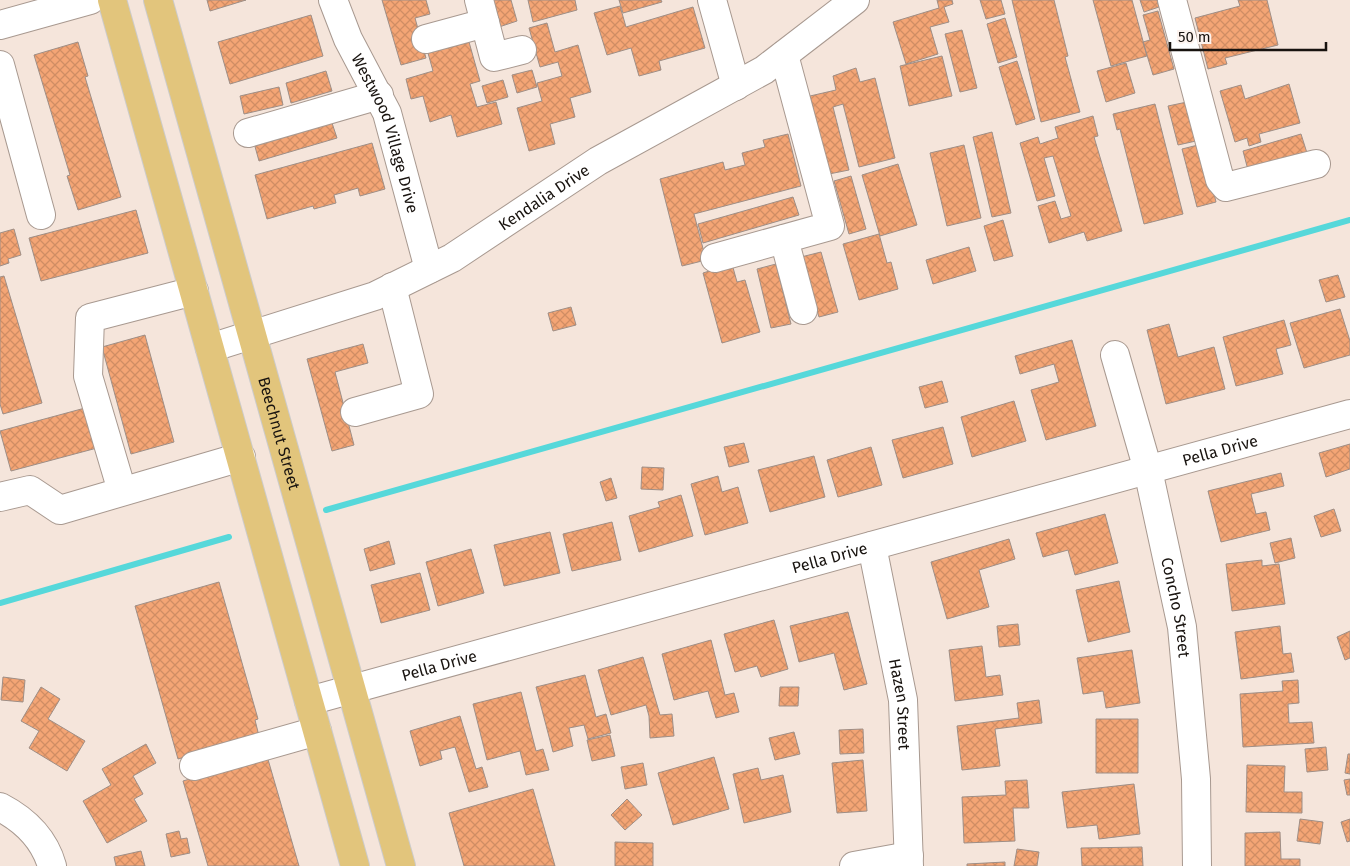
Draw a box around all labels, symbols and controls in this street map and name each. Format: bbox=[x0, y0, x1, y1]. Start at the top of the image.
scale bar bbox=[1170, 20, 1326, 52]
text: 50 m bbox=[1178, 28, 1211, 46]
street label: Westwood Village Drive bbox=[348, 50, 423, 215]
street label: Kendalia Drive bbox=[495, 160, 593, 234]
street label: Beechnut Street bbox=[255, 375, 305, 492]
street label: Pella Drive bbox=[1180, 430, 1260, 469]
street label: Pella Drive bbox=[790, 538, 869, 577]
street label: Concho Street bbox=[1158, 556, 1194, 658]
street label: Pella Drive bbox=[399, 646, 479, 685]
street label: Hazen Street bbox=[885, 657, 914, 751]

